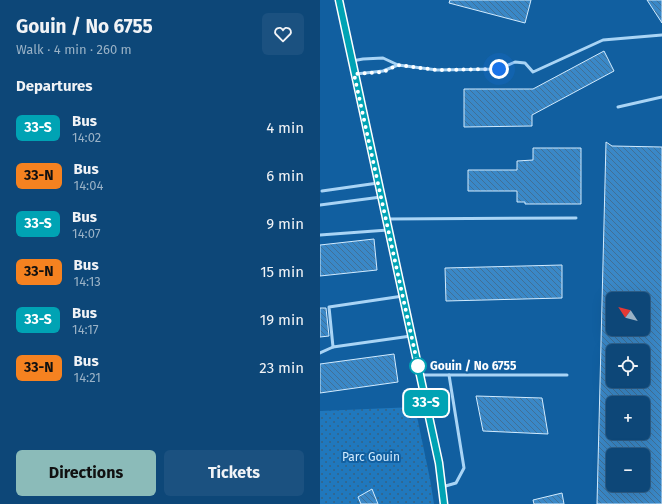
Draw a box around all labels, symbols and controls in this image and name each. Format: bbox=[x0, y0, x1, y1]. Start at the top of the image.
button: heart bbox=[262, 13, 304, 55]
text: Gouin / No 6755 bbox=[16, 15, 153, 38]
text: Walk · 4 min · 260 m bbox=[16, 42, 132, 57]
your location bbox=[489, 59, 509, 79]
text: Departures bbox=[16, 77, 93, 95]
text: Bus bbox=[72, 112, 97, 130]
text: 33-S bbox=[24, 119, 52, 136]
text: 4 min bbox=[266, 119, 304, 137]
text: 14:02 bbox=[72, 130, 101, 145]
text: Bus bbox=[74, 160, 99, 178]
text: 33-N bbox=[24, 167, 54, 184]
text: 6 min bbox=[266, 167, 304, 185]
text: 14:04 bbox=[74, 178, 103, 193]
text: Bus bbox=[72, 208, 97, 226]
text: 33-S bbox=[24, 215, 52, 232]
text: 9 min bbox=[266, 215, 304, 233]
text: 14:07 bbox=[72, 226, 100, 241]
text: Bus bbox=[74, 256, 99, 274]
text: 33-N bbox=[24, 263, 54, 280]
text: 15 min bbox=[260, 263, 304, 281]
text: 14:13 bbox=[74, 274, 101, 289]
north arrow bbox=[606, 292, 650, 336]
map controls bbox=[606, 292, 650, 492]
text: Bus bbox=[72, 304, 97, 322]
text: 33-S bbox=[24, 311, 52, 328]
text: 19 min bbox=[260, 311, 304, 329]
text: 14:17 bbox=[72, 322, 99, 337]
button: locate bbox=[606, 344, 650, 388]
text: Bus bbox=[74, 352, 99, 370]
marker: Gouin / No 6755 bbox=[409, 357, 427, 375]
text: 33-N bbox=[24, 359, 54, 376]
text: 23 min bbox=[259, 359, 304, 377]
place label: Gouin / No 6755 bbox=[430, 359, 517, 373]
text: 14:21 bbox=[74, 370, 101, 385]
line badge: 33-S bbox=[398, 390, 454, 416]
text: 33-S bbox=[412, 394, 440, 411]
button: + bbox=[606, 396, 650, 440]
button: − bbox=[606, 448, 650, 492]
button: Directions bbox=[16, 450, 156, 496]
button: Tickets bbox=[164, 450, 304, 496]
park label: Parc Gouin bbox=[342, 450, 400, 464]

